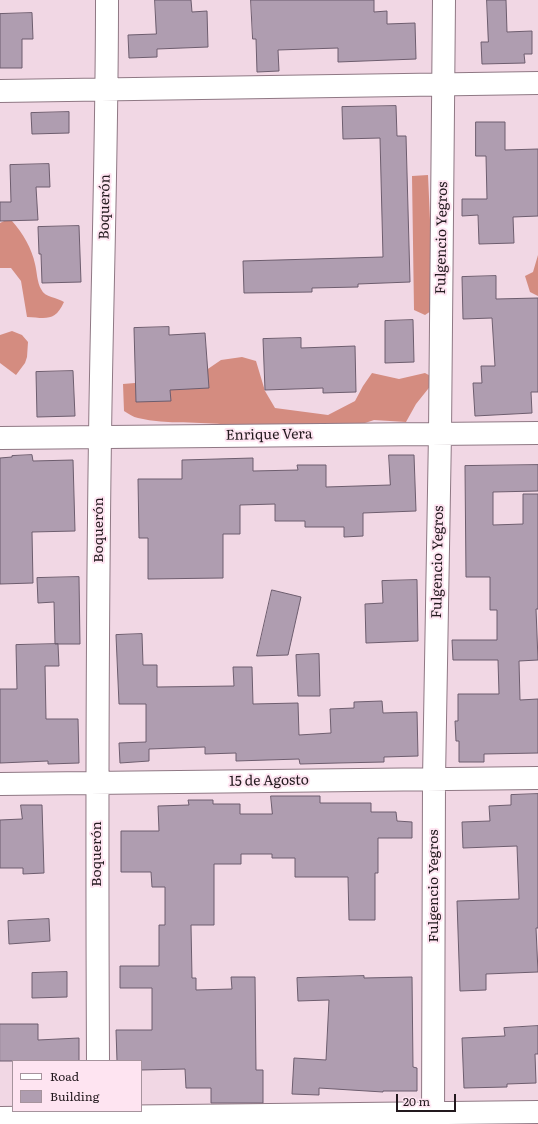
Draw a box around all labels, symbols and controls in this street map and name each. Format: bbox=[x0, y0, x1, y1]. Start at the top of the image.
street label: Boquerón bbox=[96, 174, 114, 240]
street label: Fulgencio Yegros bbox=[433, 181, 451, 295]
street label: Enrique Vera bbox=[225, 426, 313, 444]
street label: Boquerón bbox=[91, 497, 107, 563]
street label: Fulgencio Yegros bbox=[429, 505, 447, 619]
street label: 15 de Agosto bbox=[229, 772, 309, 790]
street label: Boquerón bbox=[89, 821, 105, 887]
street label: Fulgencio Yegros bbox=[426, 830, 442, 942]
legend bbox=[12, 1060, 142, 1112]
text: Road bbox=[50, 1067, 79, 1085]
scale bar bbox=[398, 1086, 458, 1112]
text: Building bbox=[50, 1087, 99, 1105]
text: 20 m bbox=[403, 1092, 430, 1110]

